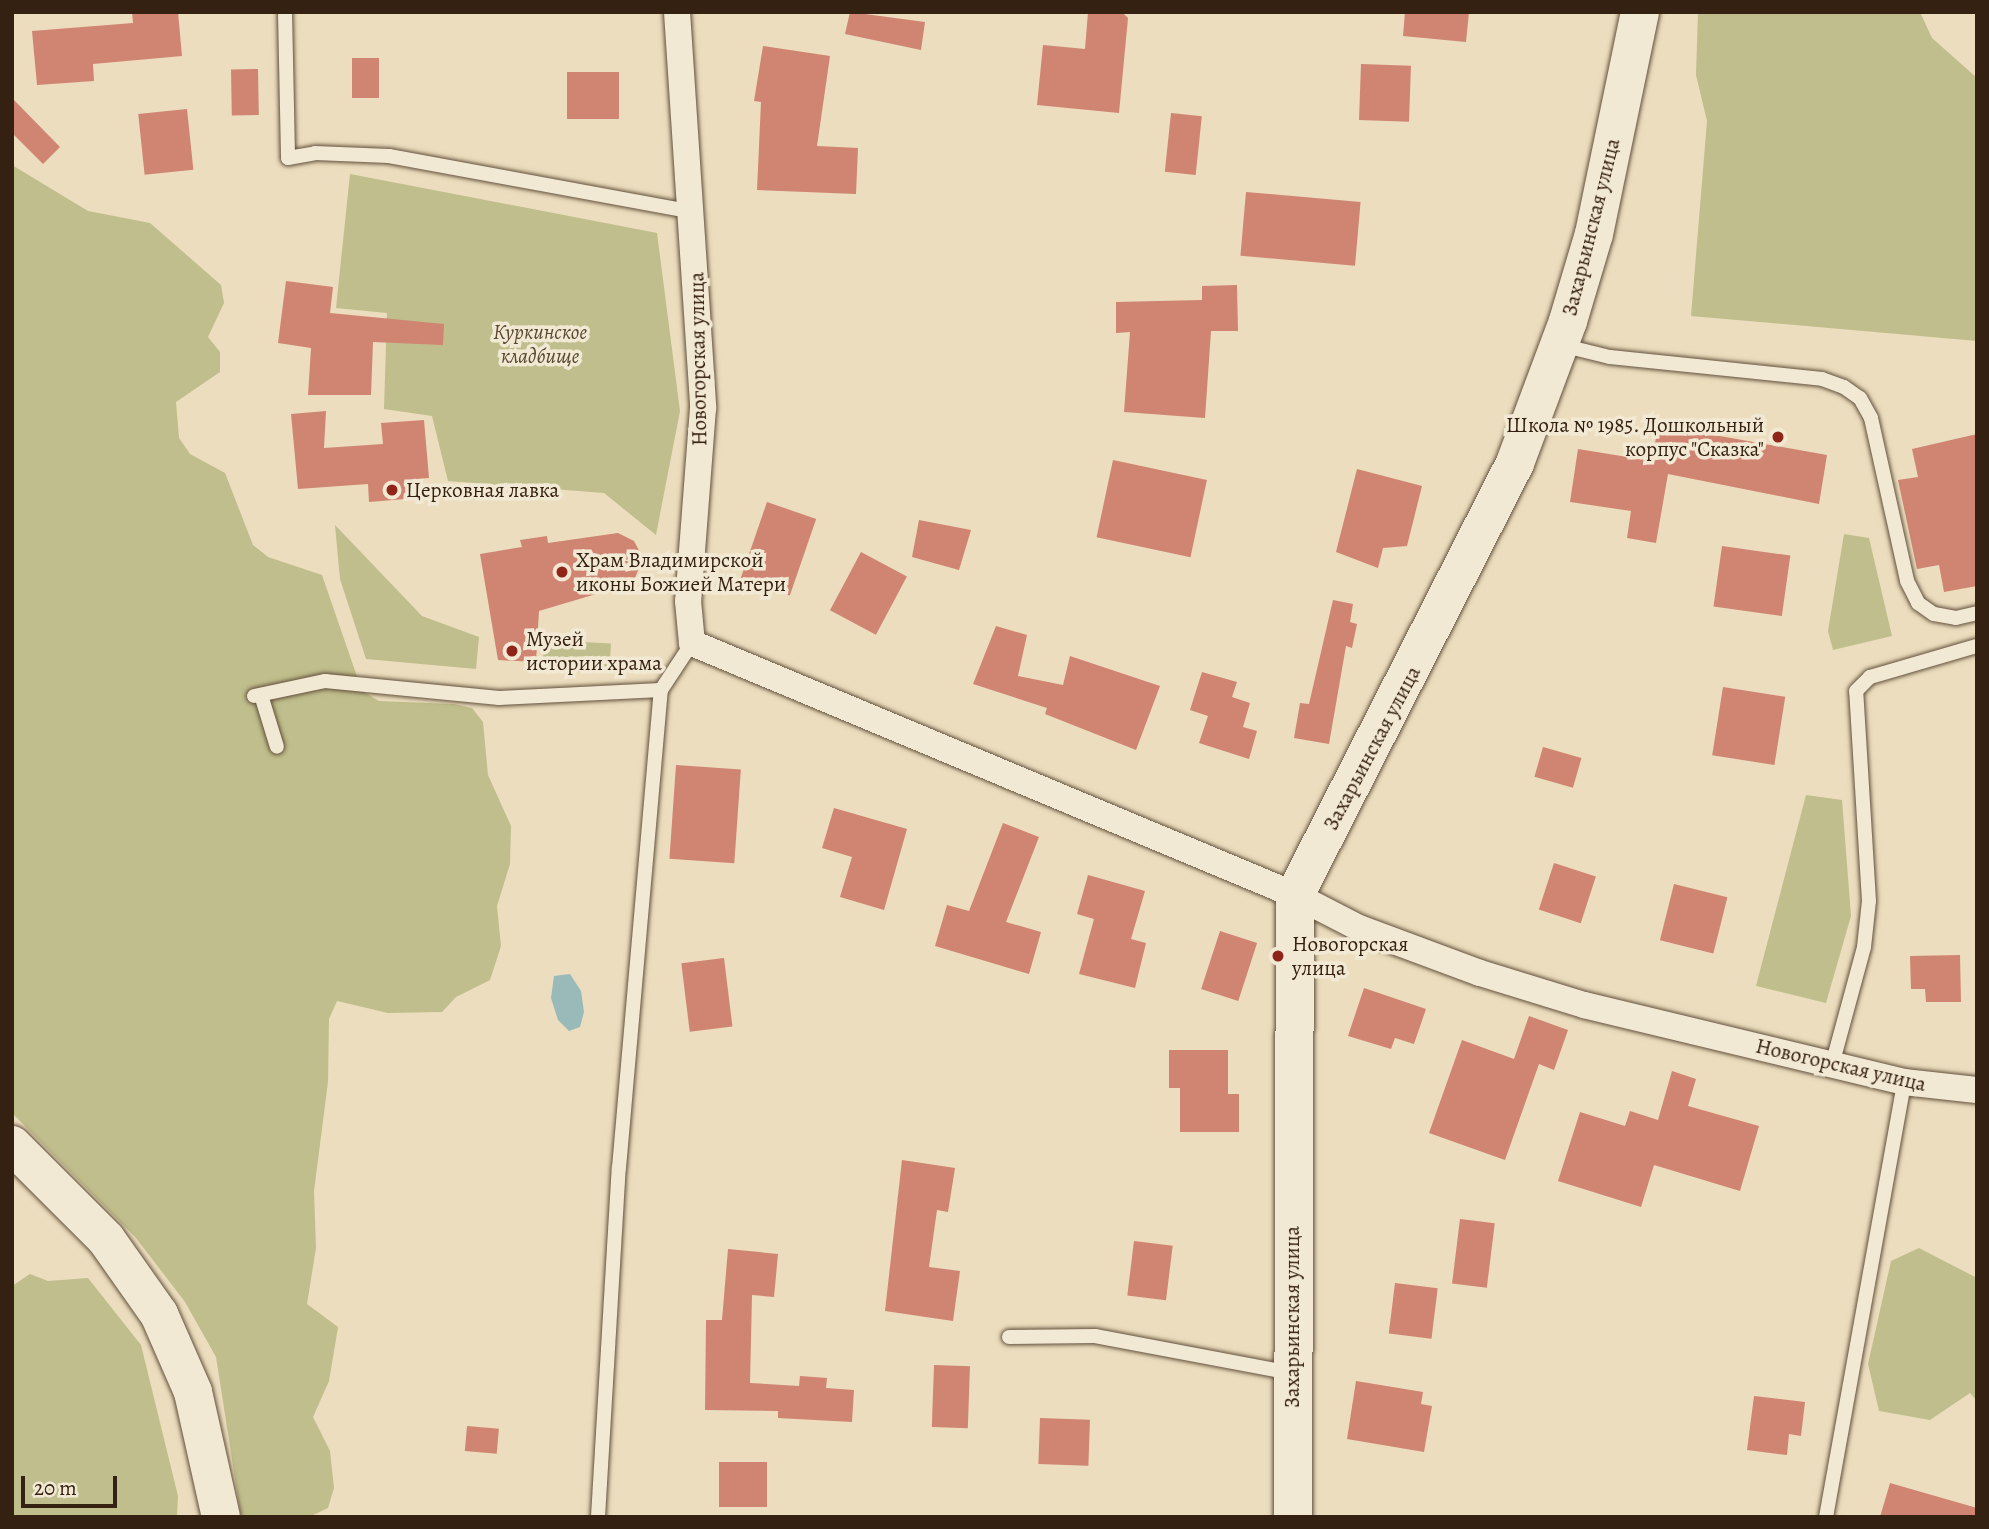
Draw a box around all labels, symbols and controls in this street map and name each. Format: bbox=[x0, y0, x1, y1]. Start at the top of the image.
street label: Захарьинская улица bbox=[1557, 136, 1625, 318]
street label: Новогорская улица bbox=[684, 272, 712, 446]
park label: Куркинское кладбище bbox=[493, 319, 587, 369]
place label: Школа № 1985. Дошкольный корпус "Сказка" bbox=[1505, 412, 1764, 462]
marker: Школа № 1985. Дошкольный корпус "Сказка" bbox=[1770, 429, 1786, 445]
place label: Церковная лавка bbox=[406, 477, 559, 503]
marker: Церковная лавка bbox=[384, 482, 400, 498]
place label: Храм Владимирской иконы Божией Матери bbox=[576, 547, 786, 597]
marker: Храм Владимирской иконы Божией Матери bbox=[554, 564, 570, 580]
place label: Музей истории храма bbox=[526, 626, 662, 676]
marker: Музей истории храма bbox=[504, 643, 520, 659]
street label: Захарьинская улица bbox=[1318, 662, 1426, 834]
place label: Новогорская улица bbox=[1292, 931, 1408, 981]
marker: Новогорская улица bbox=[1270, 948, 1286, 964]
street label: Новогорская улица bbox=[1753, 1033, 1929, 1097]
street label: Захарьинская улица bbox=[1279, 1226, 1305, 1408]
scale bar bbox=[24, 1462, 121, 1506]
text: 20 m bbox=[34, 1474, 77, 1502]

